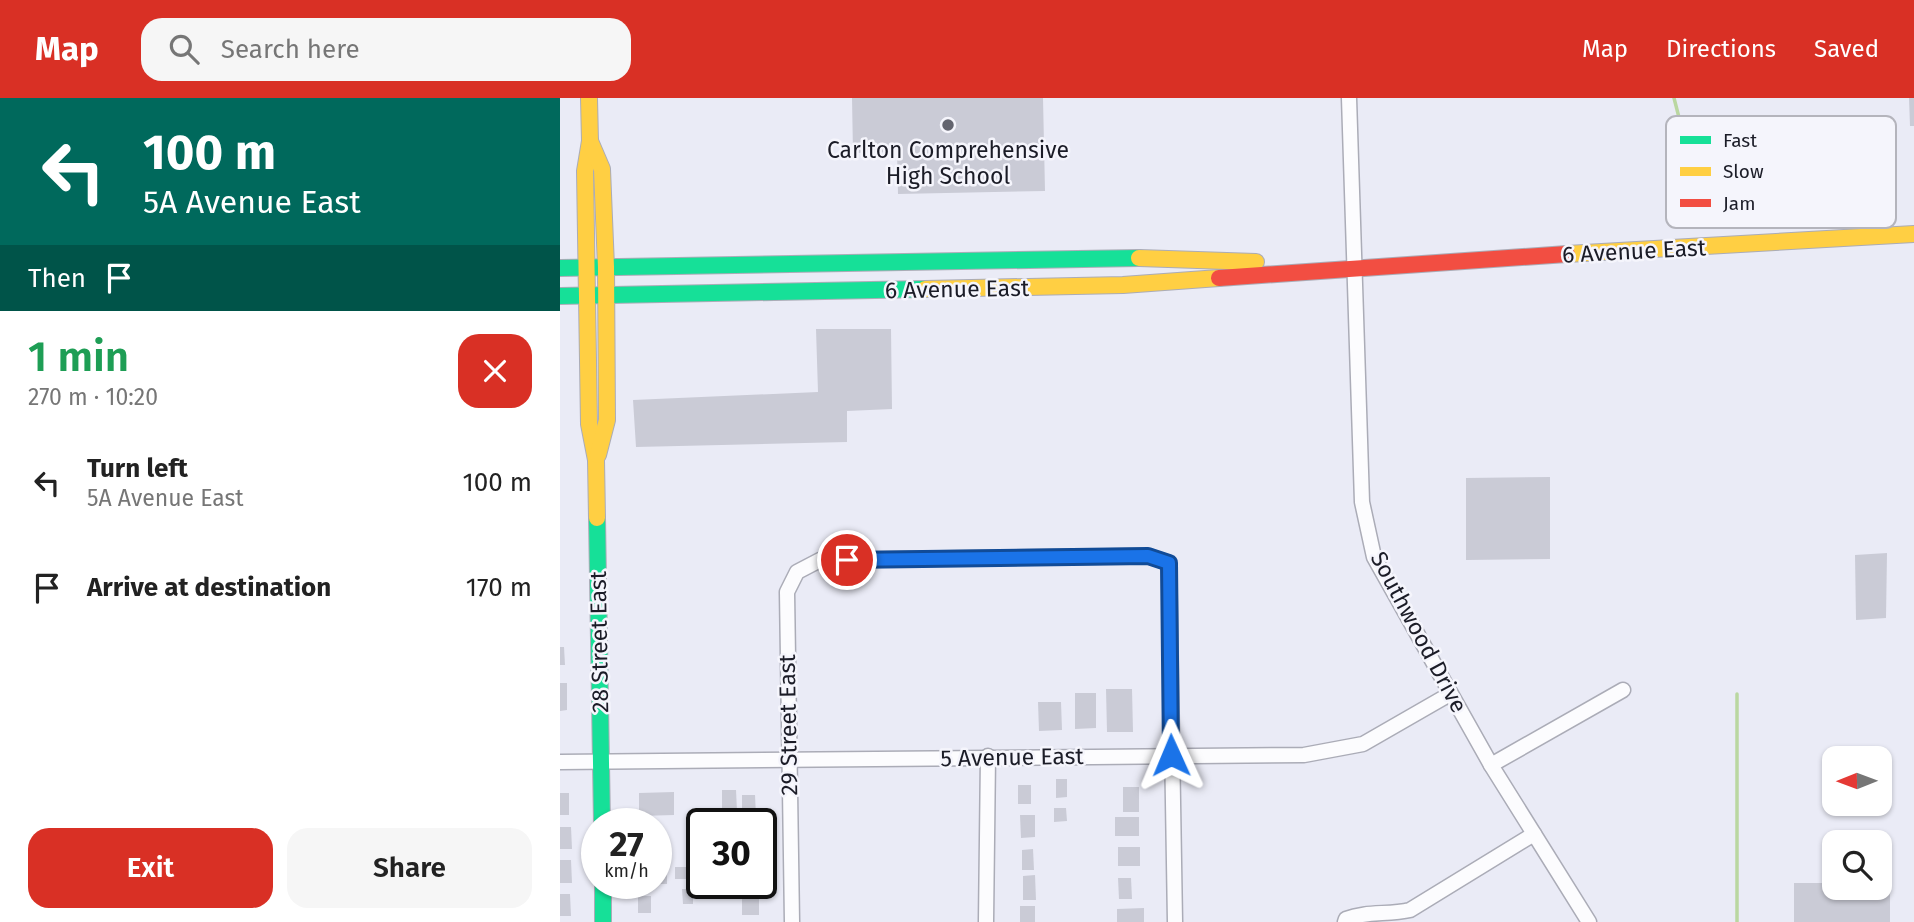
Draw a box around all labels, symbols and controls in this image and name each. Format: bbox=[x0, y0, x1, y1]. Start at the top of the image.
search box bbox=[141, 18, 631, 81]
text: Map bbox=[35, 29, 99, 69]
icon: search bbox=[165, 30, 203, 68]
text: Search here bbox=[221, 34, 360, 65]
text: Map bbox=[1582, 35, 1628, 63]
text: Directions bbox=[1666, 35, 1776, 63]
text: Saved bbox=[1814, 35, 1879, 63]
legend bbox=[1666, 116, 1896, 228]
marker: Carlton Comprehensive High School bbox=[940, 117, 956, 133]
text: 100 m bbox=[143, 123, 276, 182]
icon: left bbox=[28, 126, 119, 217]
text: Fast bbox=[1723, 129, 1757, 152]
place label: Carlton Comprehensive High School bbox=[827, 136, 1069, 190]
text: Slow bbox=[1723, 160, 1764, 183]
text: 5A Avenue East bbox=[143, 183, 361, 221]
text: Jam bbox=[1723, 192, 1755, 215]
street label: 6 Avenue East bbox=[1561, 233, 1707, 269]
icon: arrive bbox=[100, 259, 138, 297]
text: Then bbox=[28, 263, 86, 294]
street label: 6 Avenue East bbox=[885, 274, 1030, 304]
text: 1 min bbox=[28, 332, 129, 382]
button: close bbox=[458, 334, 532, 408]
text: 270 m · 10:20 bbox=[28, 383, 158, 411]
text: Turn left bbox=[87, 453, 188, 484]
icon: left bbox=[28, 464, 66, 502]
text: 100 m bbox=[463, 467, 532, 498]
text: 5A Avenue East bbox=[87, 484, 244, 512]
pin bbox=[817, 530, 877, 590]
icon: arrive bbox=[828, 541, 866, 579]
street label: Southwood Drive bbox=[1365, 547, 1473, 717]
icon: arrive bbox=[28, 569, 66, 607]
street label: 28 Street East bbox=[584, 570, 614, 713]
text: Arrive at destination bbox=[87, 572, 331, 603]
text: 170 m bbox=[466, 572, 532, 603]
street label: 29 Street East bbox=[773, 653, 803, 796]
position arrow bbox=[1134, 718, 1208, 792]
street label: 5 Avenue East bbox=[940, 742, 1085, 772]
north arrow bbox=[1822, 746, 1892, 816]
map controls bbox=[1822, 746, 1892, 900]
speed limit sign: 30 bbox=[686, 808, 777, 899]
text: 27 bbox=[609, 823, 644, 865]
button: Exit bbox=[28, 828, 273, 908]
button: Share bbox=[287, 828, 532, 908]
button: search bbox=[1822, 830, 1892, 900]
text: km/h bbox=[604, 860, 649, 882]

